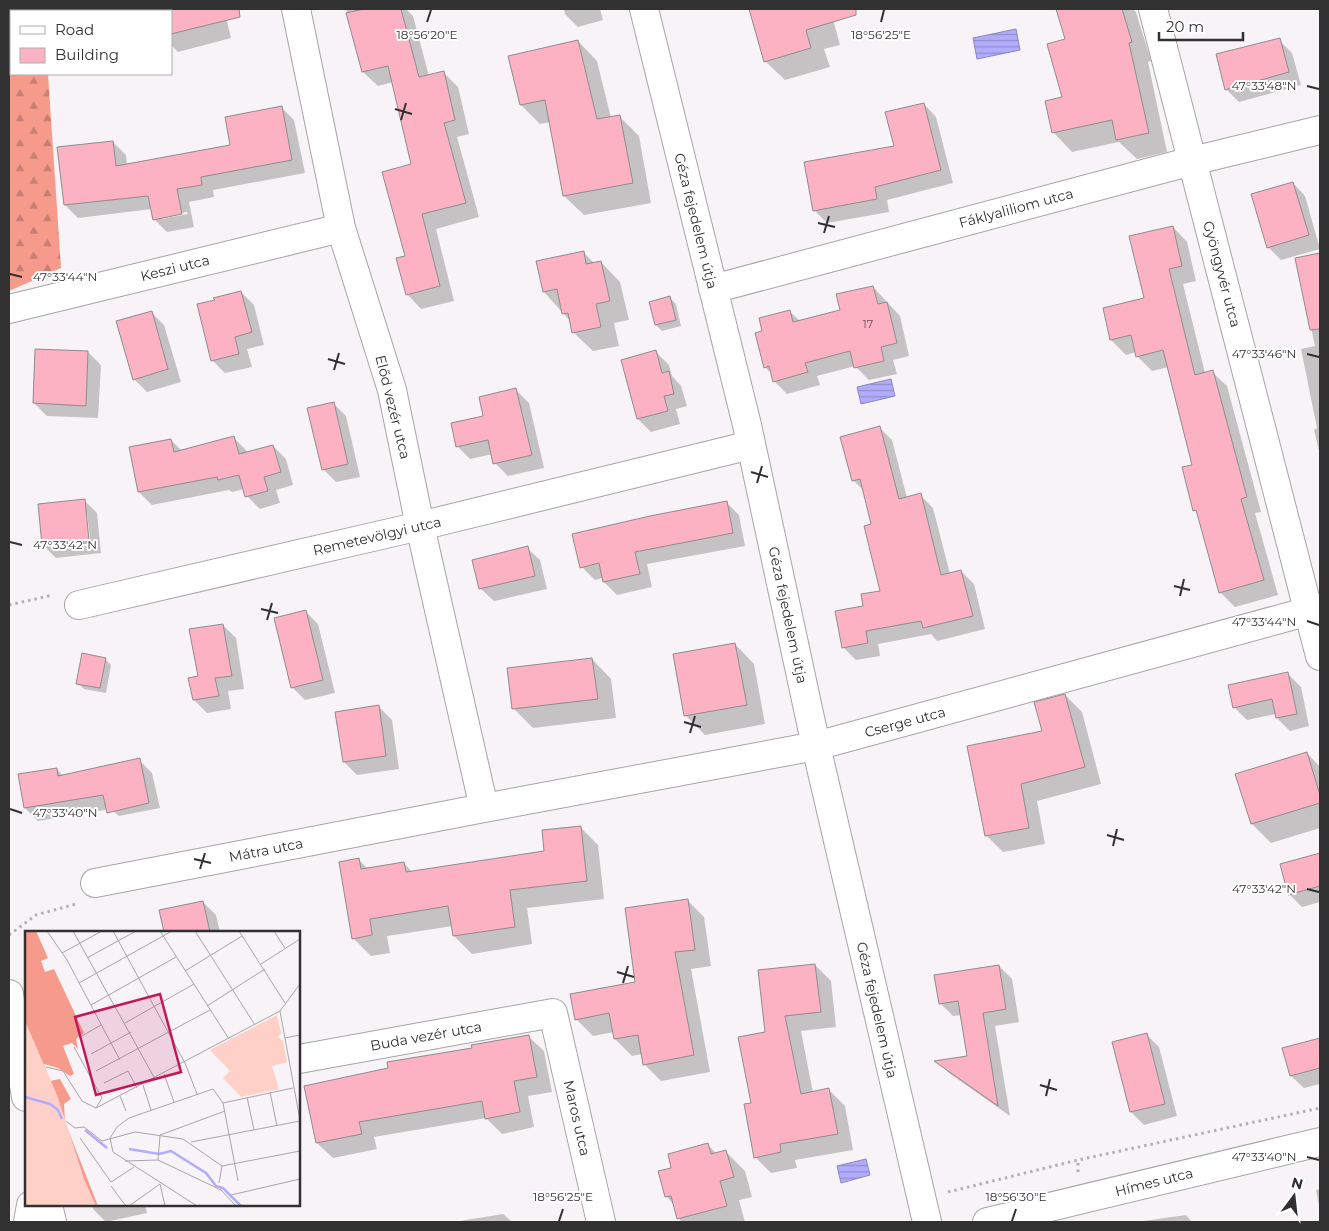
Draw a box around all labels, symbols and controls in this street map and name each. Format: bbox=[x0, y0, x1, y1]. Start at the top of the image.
legend bbox=[10, 10, 172, 75]
scale bar bbox=[1159, 10, 1243, 42]
text: 20 m bbox=[1166, 17, 1204, 36]
text: Road bbox=[55, 20, 94, 39]
text: 18°56'20"E bbox=[396, 27, 458, 42]
text: 18°56'25"E bbox=[851, 27, 911, 42]
text: Building bbox=[55, 45, 119, 64]
text: 47°33'48"N bbox=[1232, 78, 1296, 93]
street label: Géza fejedelem útja bbox=[670, 151, 722, 291]
street label: Fáklyaliliom utca bbox=[957, 184, 1075, 232]
street label: Gyöngyvér utca bbox=[1199, 219, 1245, 329]
street label: Keszi utca bbox=[139, 251, 211, 285]
text: 47°33'44"N bbox=[33, 269, 97, 284]
house number: 17 bbox=[863, 317, 873, 331]
text: 47°33'46"N bbox=[1232, 346, 1296, 361]
street label: Előd vezér utca bbox=[371, 353, 415, 461]
street label: Remetevölgyi utca bbox=[311, 512, 443, 560]
text: 47°33'42"N bbox=[33, 537, 97, 552]
street label: Géza fejedelem útja bbox=[765, 545, 811, 685]
text: 47°33'44"N bbox=[1232, 614, 1296, 629]
street label: Cserge utca bbox=[863, 703, 947, 741]
text: 47°33'40"N bbox=[32, 805, 98, 820]
street label: Mátra utca bbox=[227, 834, 305, 866]
text: 47°33'42"N bbox=[1232, 881, 1296, 896]
inset map bbox=[25, 931, 300, 1206]
street label: Géza fejedelem útja bbox=[853, 940, 901, 1080]
street label: Buda vezér utca bbox=[369, 1017, 483, 1055]
street label: Maros utca bbox=[560, 1078, 594, 1158]
text: 47°33'40"N bbox=[1231, 1149, 1297, 1164]
street label: Hímes utca bbox=[1113, 1164, 1195, 1200]
north arrow bbox=[1269, 1171, 1319, 1221]
text: N bbox=[1290, 1173, 1305, 1194]
text: 18°56'25"E bbox=[533, 1189, 593, 1204]
text: 18°56'30"E bbox=[985, 1189, 1047, 1204]

